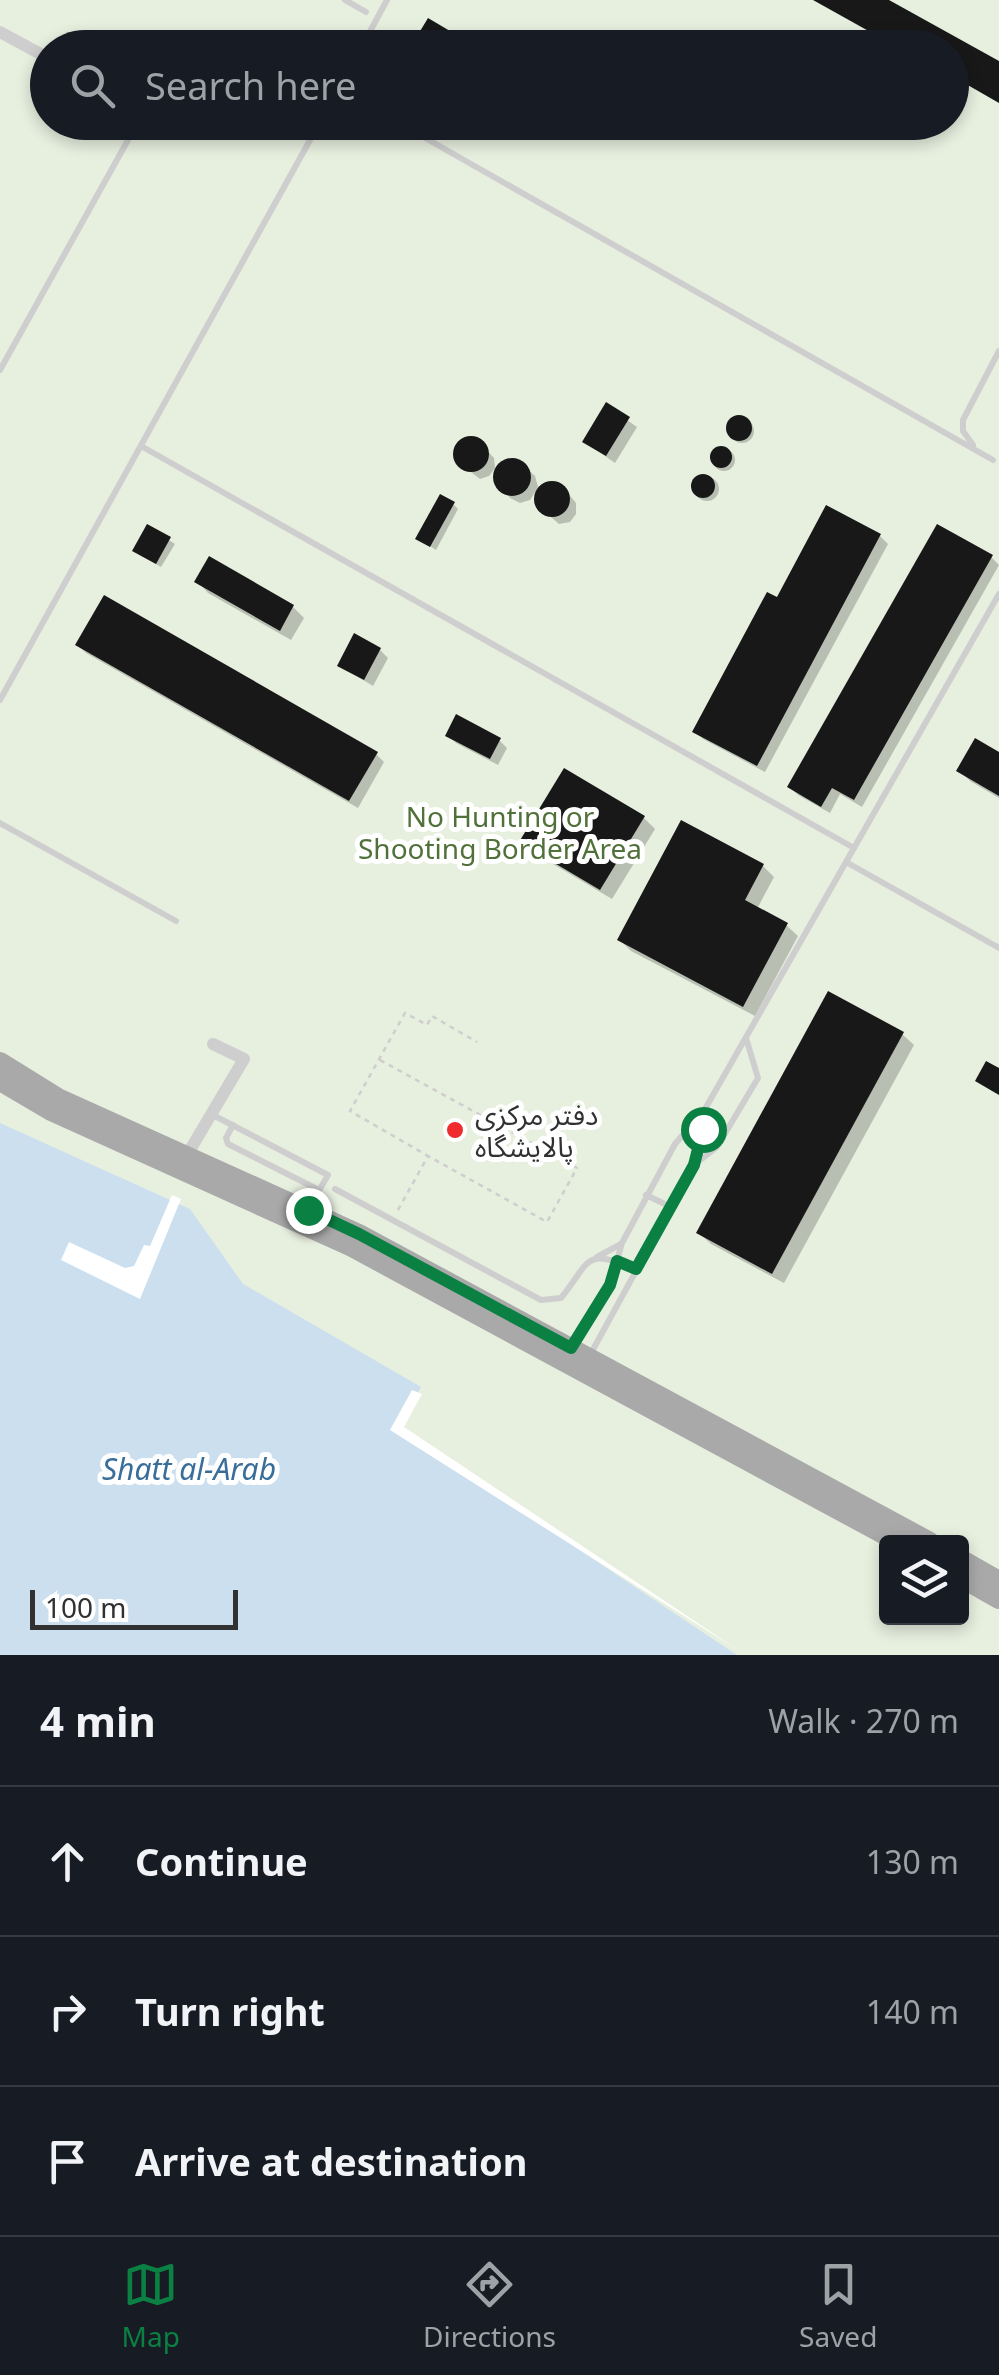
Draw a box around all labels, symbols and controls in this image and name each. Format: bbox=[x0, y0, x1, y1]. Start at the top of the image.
search box bbox=[30, 30, 969, 140]
icon: search bbox=[65, 58, 120, 113]
text: Search here bbox=[145, 59, 356, 111]
park label: No Hunting or Shooting Border Area bbox=[358, 797, 642, 867]
place label: دفتر مرکزی پالایشگاه bbox=[475, 1095, 598, 1165]
route start bbox=[681, 1107, 727, 1153]
marker: دفتر مرکزی پالایشگاه bbox=[444, 1119, 466, 1141]
route end bbox=[286, 1188, 332, 1234]
water label: Shatt al-Arab bbox=[102, 1448, 276, 1489]
map controls bbox=[879, 1535, 969, 1625]
button: layers bbox=[879, 1535, 969, 1625]
scale bar bbox=[30, 1585, 238, 1630]
text: 100 m bbox=[45, 1588, 127, 1626]
text: 4 min bbox=[40, 1692, 156, 1749]
text: Walk · 270 m bbox=[768, 1699, 959, 1742]
icon: ahead bbox=[40, 1834, 95, 1889]
text: Continue bbox=[135, 1835, 308, 1887]
text: 130 m bbox=[866, 1840, 959, 1883]
icon: right bbox=[40, 1984, 95, 2039]
text: Turn right bbox=[135, 1985, 325, 2037]
text: 140 m bbox=[866, 1990, 959, 2033]
icon: arrive bbox=[40, 2134, 95, 2189]
text: Arrive at destination bbox=[135, 2135, 527, 2187]
tab: Map bbox=[122, 2257, 180, 2355]
tab: Directions bbox=[423, 2257, 556, 2355]
tab: Saved bbox=[799, 2257, 877, 2355]

